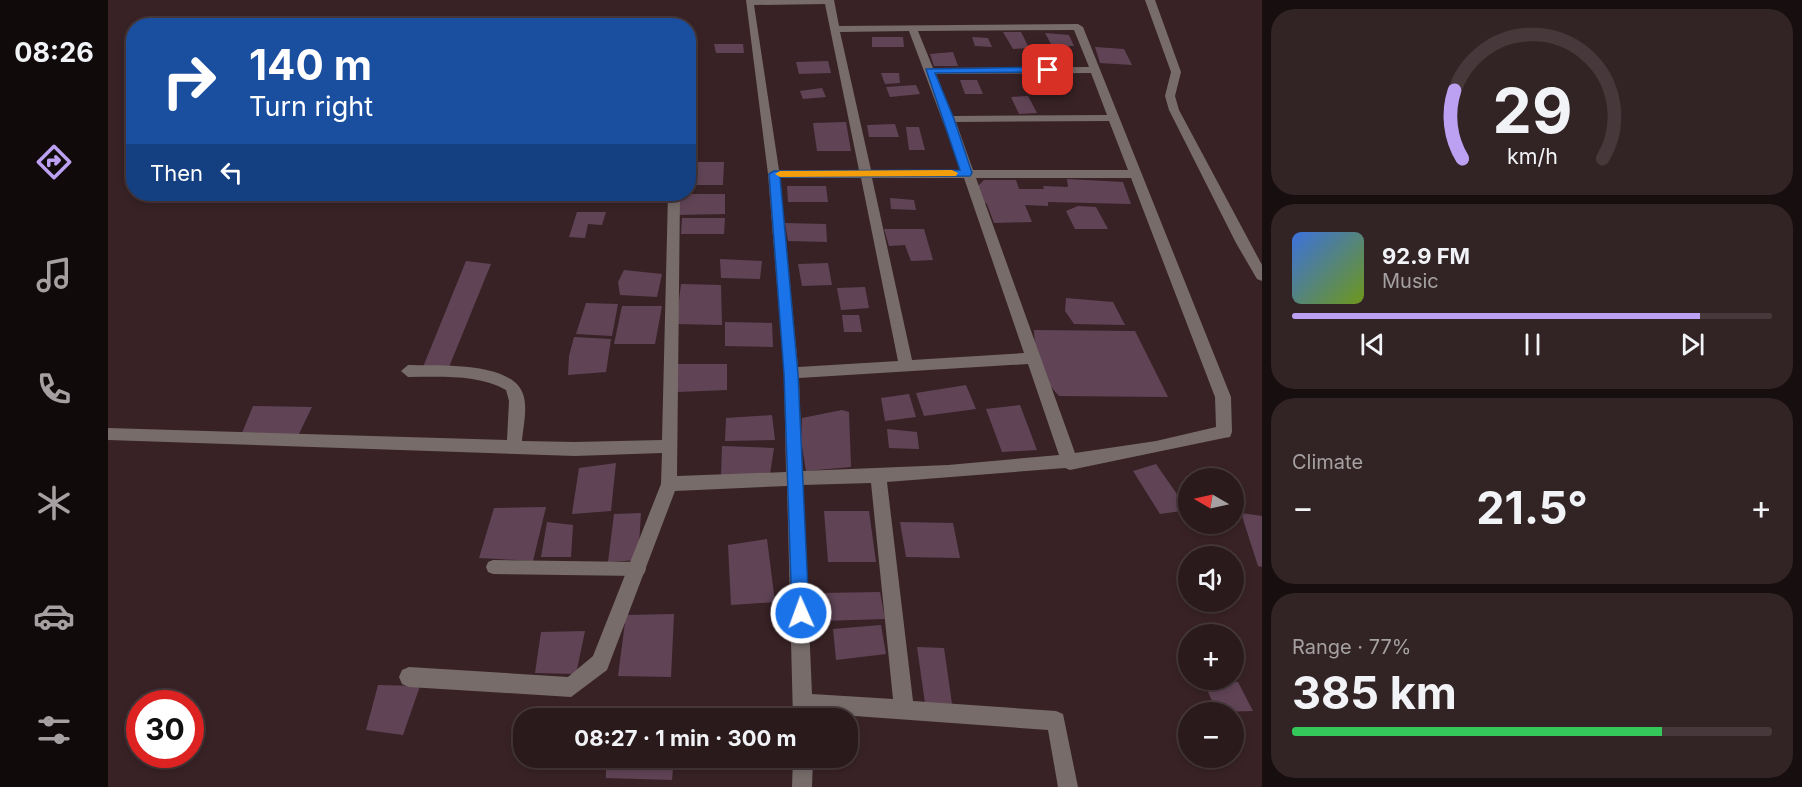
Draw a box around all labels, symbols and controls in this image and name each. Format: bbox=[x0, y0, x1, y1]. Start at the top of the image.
text: 08:26 bbox=[14, 36, 94, 69]
text: 140 m bbox=[249, 39, 372, 90]
icon: right bbox=[150, 42, 228, 120]
pin bbox=[1022, 44, 1073, 95]
icon: arrive bbox=[1031, 53, 1064, 86]
text: 29 bbox=[1492, 73, 1572, 148]
text: Turn right bbox=[249, 90, 373, 123]
icon: directions bbox=[33, 141, 75, 183]
text: km/h bbox=[1507, 143, 1557, 169]
icon: left bbox=[215, 156, 248, 189]
text: Then bbox=[150, 160, 203, 186]
text: 92.9 FM bbox=[1382, 243, 1470, 269]
icon: music bbox=[33, 254, 75, 296]
text: Music bbox=[1382, 269, 1439, 293]
icon: previous bbox=[1356, 328, 1389, 361]
icon: pause bbox=[1516, 328, 1549, 361]
icon: next bbox=[1676, 328, 1709, 361]
icon: phone bbox=[33, 368, 75, 410]
text: Climate bbox=[1292, 450, 1363, 474]
north arrow bbox=[1178, 468, 1244, 534]
map controls bbox=[1178, 468, 1244, 768]
text: 21.5° bbox=[1476, 480, 1588, 535]
icon: climate bbox=[33, 482, 75, 524]
text: − bbox=[1292, 487, 1314, 527]
text: + bbox=[1750, 487, 1772, 527]
button: sound bbox=[1178, 546, 1244, 612]
position arrow bbox=[769, 581, 833, 645]
icon: car bbox=[33, 595, 75, 637]
button: + bbox=[1178, 624, 1244, 690]
text: Range · 77% bbox=[1292, 635, 1411, 659]
text: 385 km bbox=[1292, 665, 1457, 720]
speed limit sign: 30 bbox=[126, 690, 204, 768]
button: − bbox=[1178, 702, 1244, 768]
icon: filters bbox=[33, 709, 75, 751]
text: 08:27 · 1 min · 300 m bbox=[574, 725, 797, 751]

